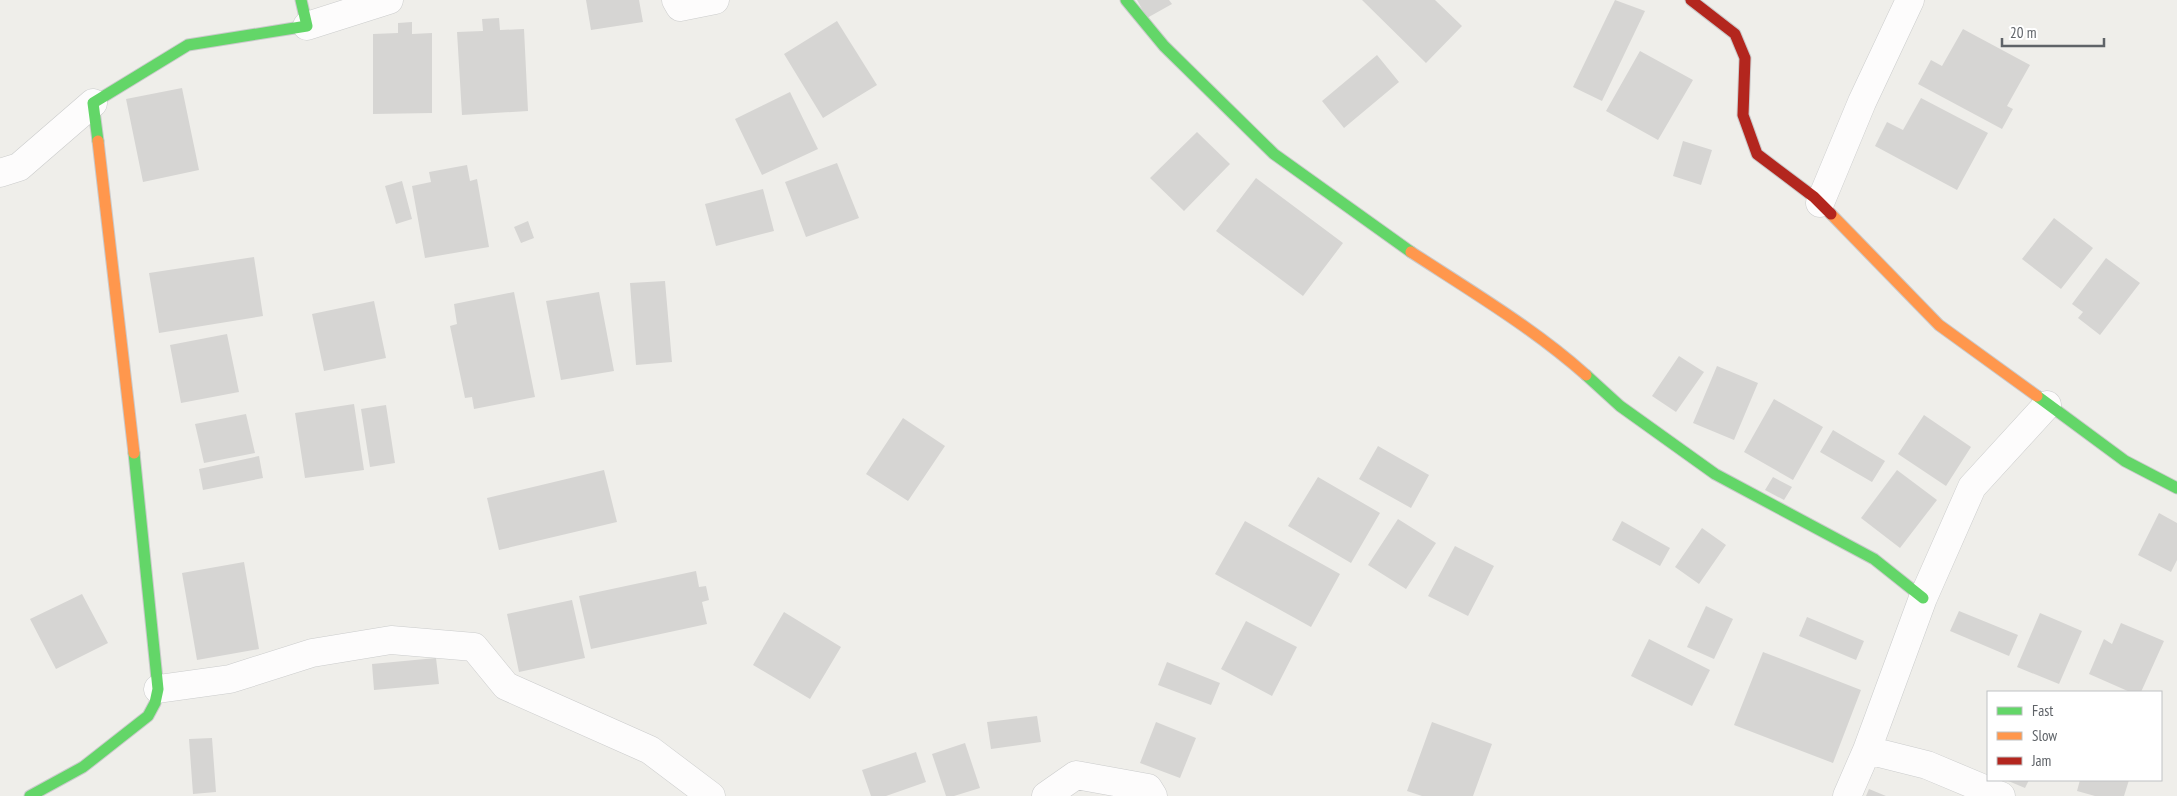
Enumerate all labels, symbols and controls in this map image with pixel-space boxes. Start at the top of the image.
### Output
scale bar [2002,15,2104,47]
text: 20 m [2010,23,2036,42]
legend [1987,691,2162,781]
text: Fast [2032,701,2053,720]
text: Slow [2032,726,2057,745]
text: Jam [2031,751,2051,770]

